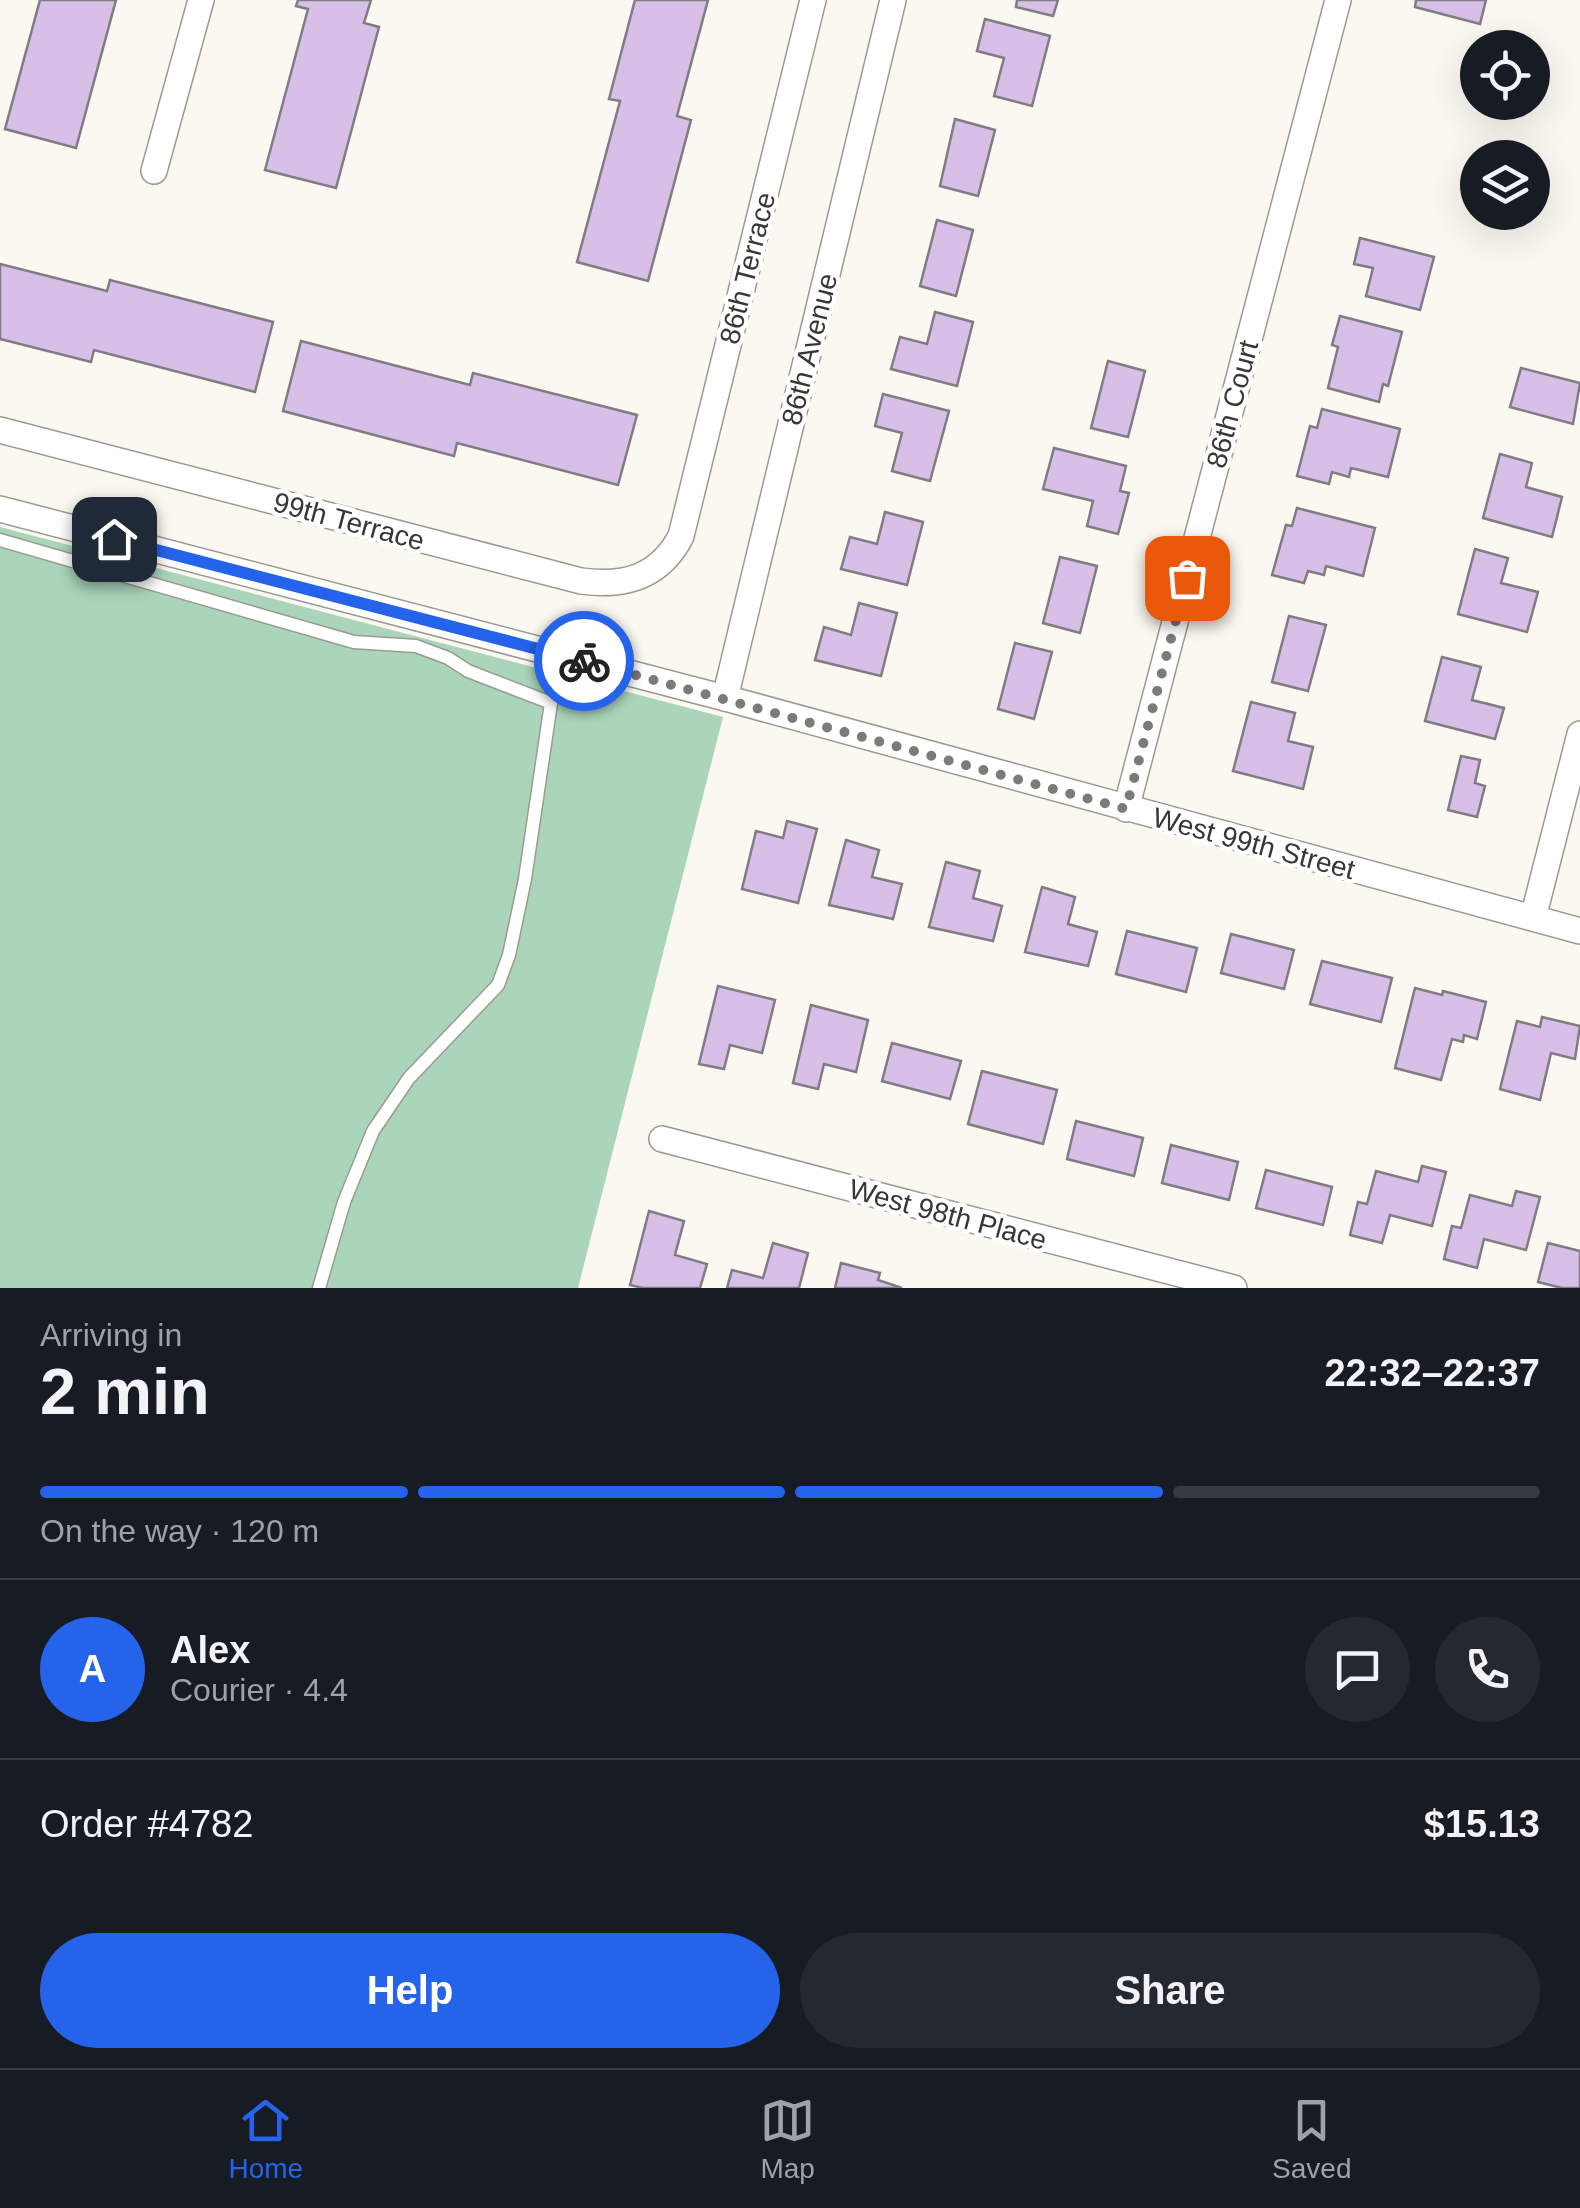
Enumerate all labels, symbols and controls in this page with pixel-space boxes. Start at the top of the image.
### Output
map controls [1460,30,1550,230]
button: locate [1460,30,1550,120]
button: layers [1460,140,1550,230]
street label: 86th Terrace [714,189,781,347]
street label: 86th Avenue [776,270,843,428]
street label: 86th Court [1201,337,1264,471]
street label: 99th Terrace [270,486,428,557]
pin [72,497,157,582]
icon: home [87,512,142,567]
pin [1145,536,1230,621]
icon: bag [1160,551,1215,606]
courier [534,611,634,711]
icon: bike [557,634,612,689]
street label: West 99th Street [1149,802,1359,885]
street label: West 98th Place [846,1173,1050,1256]
text: Arriving in [40,1317,182,1353]
text: 22:32–22:37 [1324,1352,1540,1394]
text: 2 min [40,1355,210,1428]
text: On the way · 120 m [40,1513,319,1549]
button: chat [1305,1617,1410,1722]
button: phone [1435,1617,1540,1722]
text: Alex [170,1629,250,1671]
text: A [79,1648,106,1690]
text: Courier · 4.4 [170,1672,348,1708]
text: Order #4782 [40,1803,253,1845]
text: $15.13 [1424,1803,1540,1845]
button: Help [40,1933,780,2048]
button: Share [800,1933,1540,2048]
tab: Home [228,2093,303,2185]
tab: Map [760,2093,815,2185]
tab: Saved [1272,2093,1351,2185]

